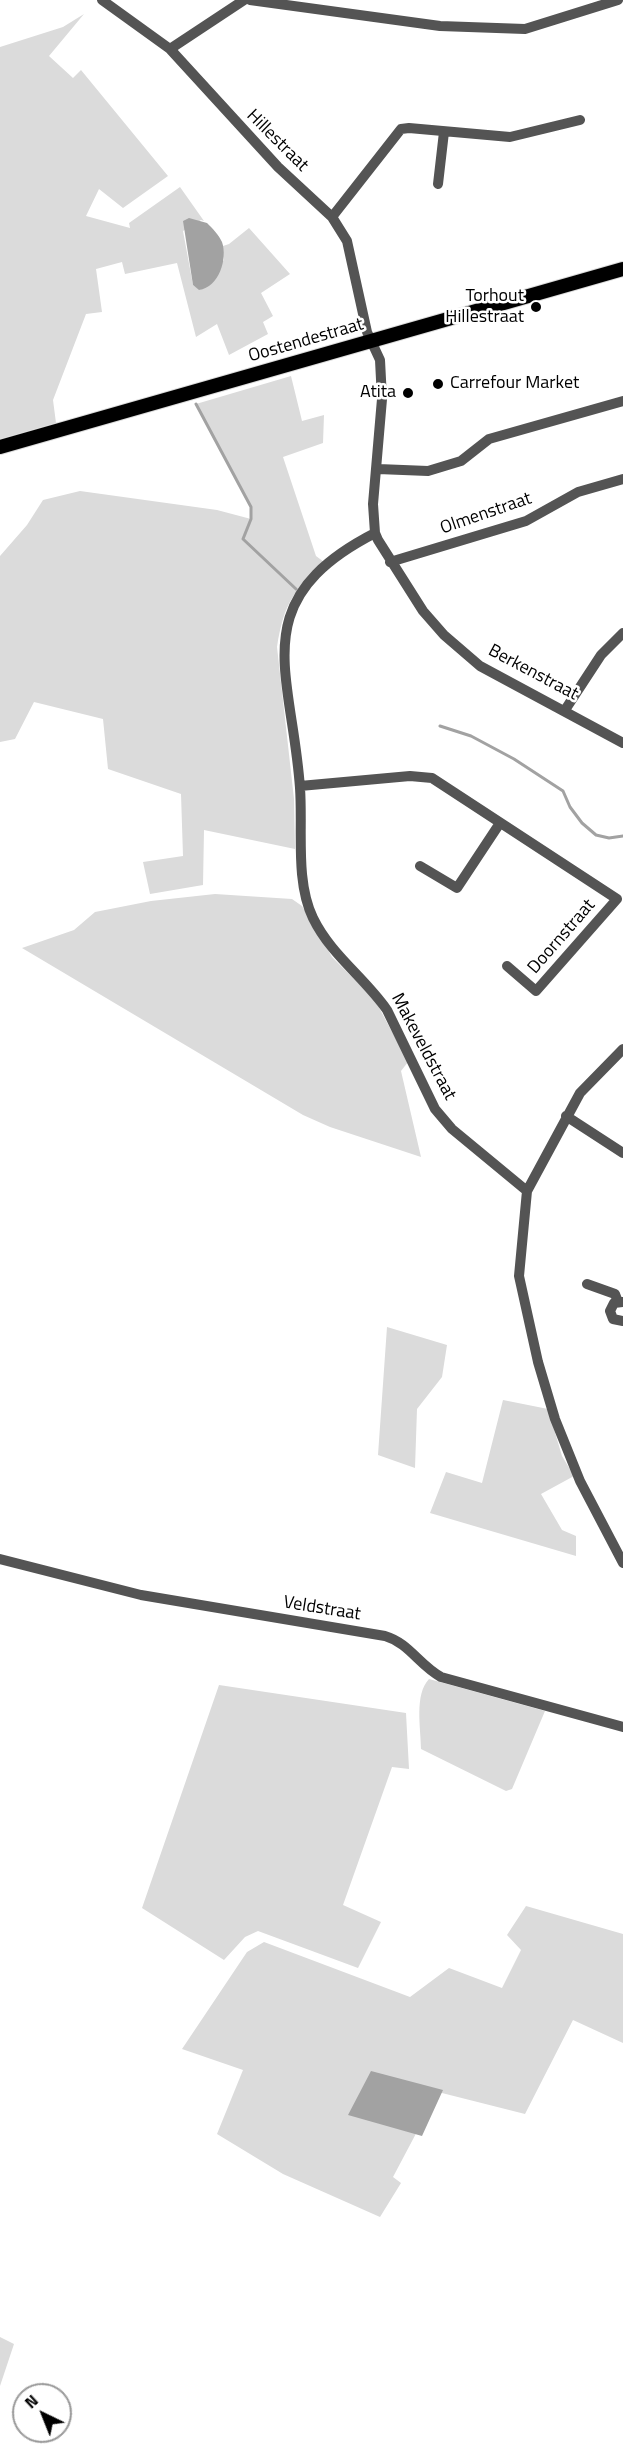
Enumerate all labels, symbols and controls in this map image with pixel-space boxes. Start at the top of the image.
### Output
street label: Hillestraat [242,106,312,176]
place label: Torhout Hillestraat [445,286,524,328]
marker: Torhout Hillestraat [529,300,543,314]
street label: Oostendestraat [246,314,366,368]
place label: Carrefour Market [450,373,579,395]
marker: Carrefour Market [431,377,445,391]
place label: Atita [360,382,396,404]
marker: Atita [401,386,415,400]
street label: Olmenstraat [438,488,534,540]
street label: Berkenstraat [484,640,582,706]
street label: Doornstraat [524,895,600,979]
street label: Makeveldstraat [386,990,460,1104]
street label: Veldstraat [282,1592,362,1626]
north arrow [12,2383,72,2443]
text: N [19,2389,43,2414]

